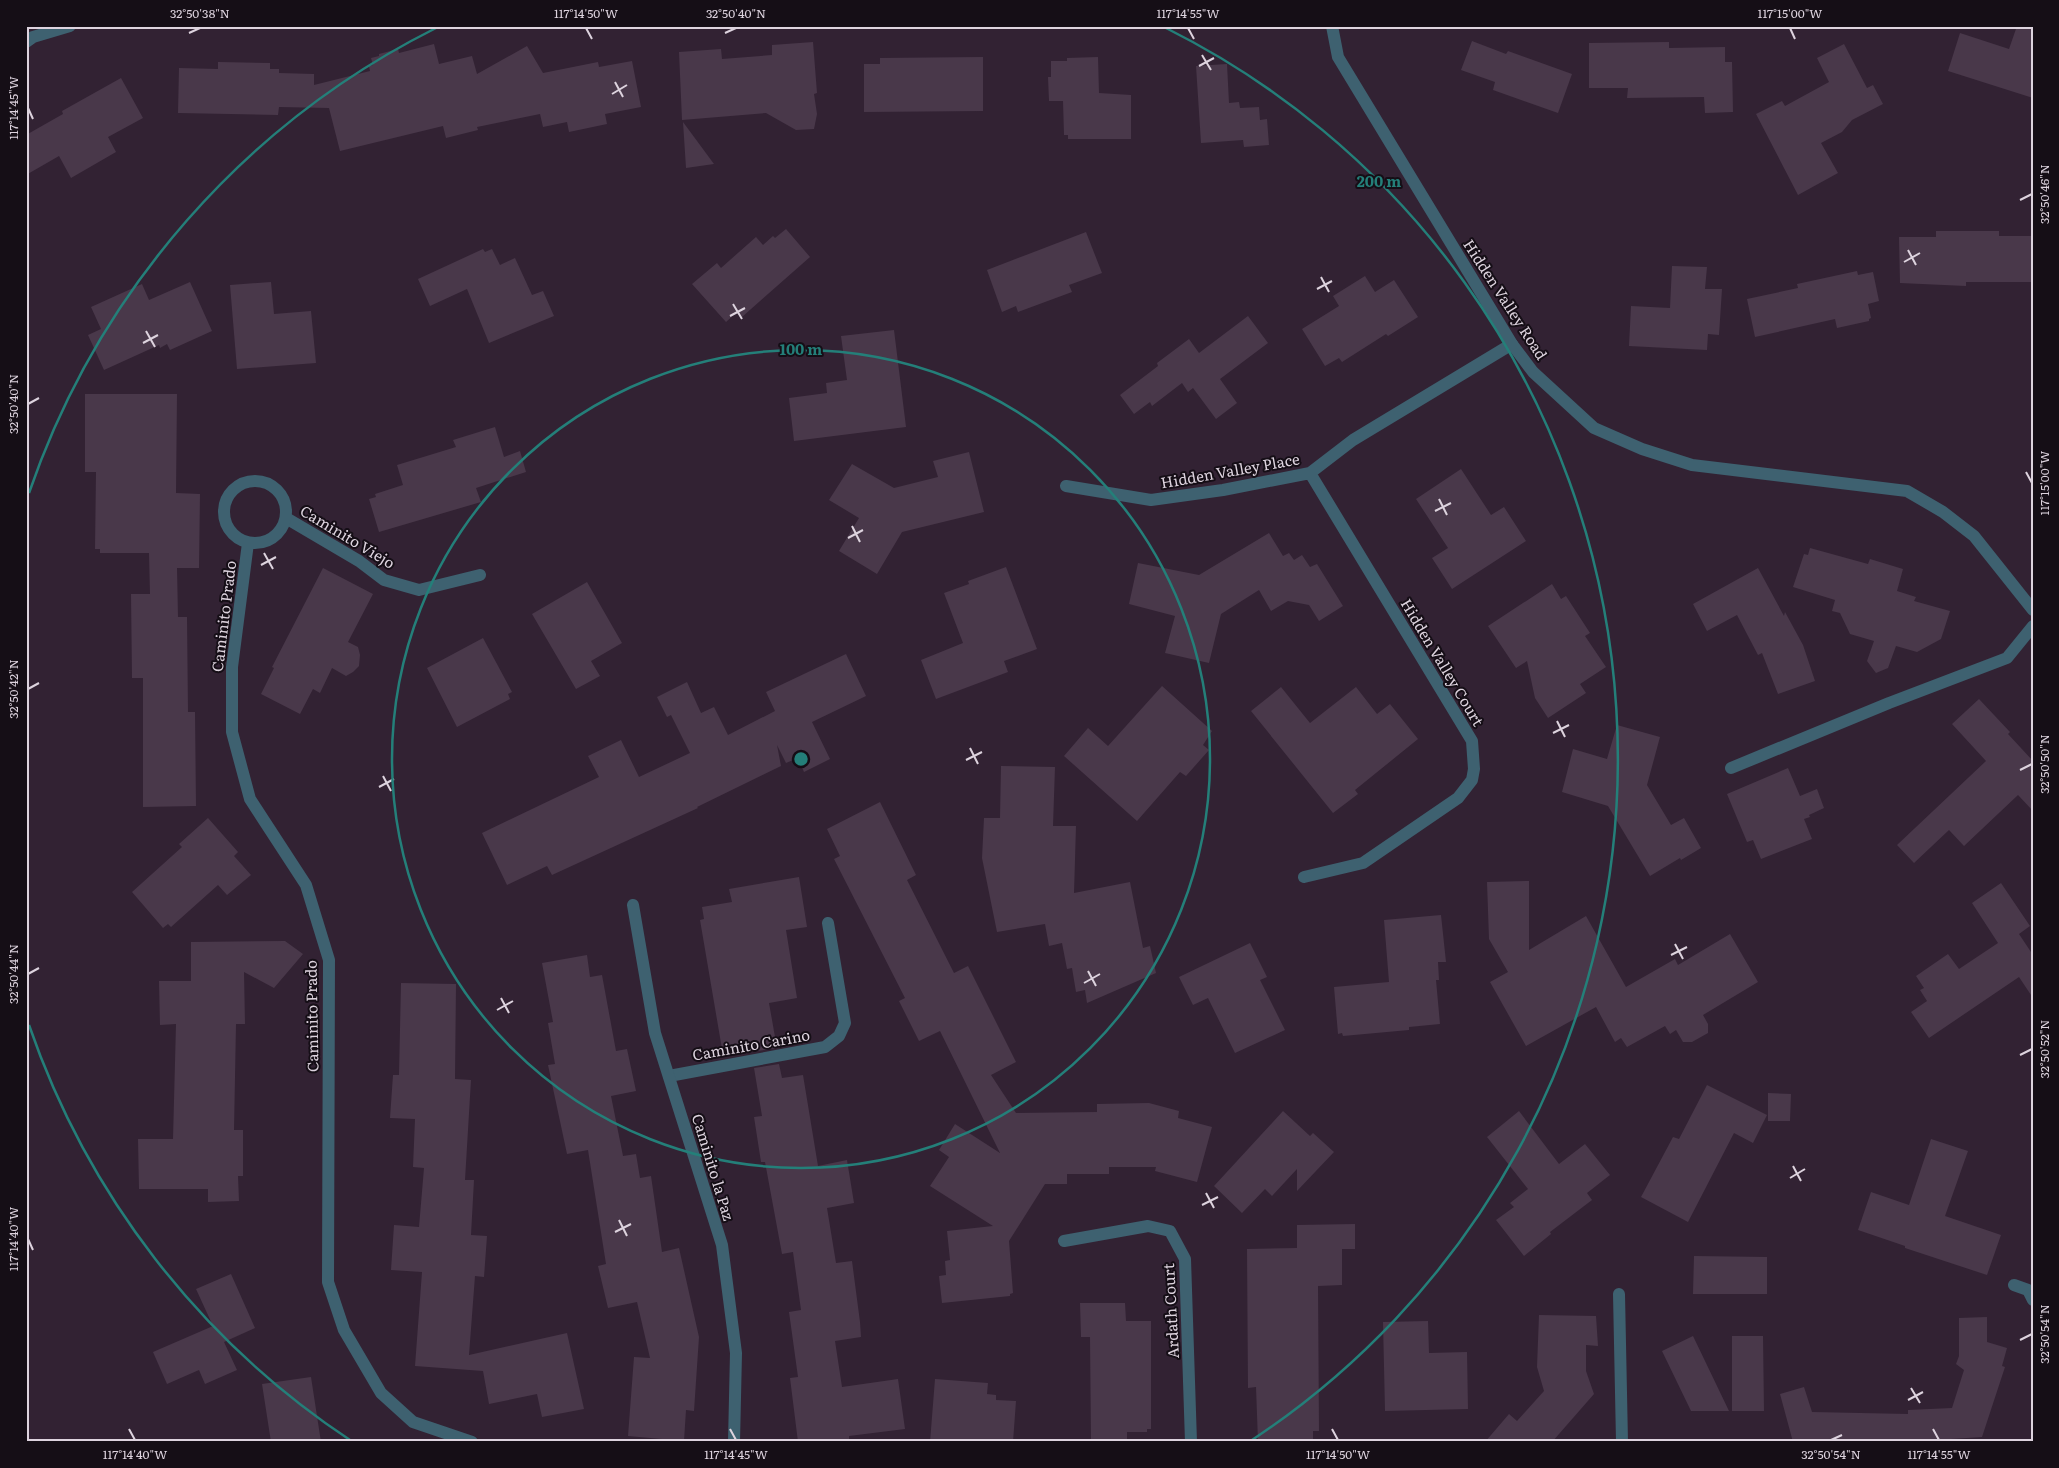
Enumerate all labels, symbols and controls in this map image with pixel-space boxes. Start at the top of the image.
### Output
text: 32°50'38"N [170,4,230,22]
text: 117°14'50"W [554,4,618,22]
text: 32°50'40"N [706,4,766,22]
text: 117°14'55"W [1156,4,1220,22]
text: 117°15'00"W [1758,4,1822,22]
text: 117°14'45"W [4,76,22,140]
text: 32°50'46"N [2035,164,2053,224]
text: 200 m [1357,169,1401,192]
street label: Hidden Valley Road [1458,234,1554,364]
text: 100 m [780,337,822,360]
text: 32°50'40"N [4,374,22,434]
street label: Hidden Valley Place [1159,446,1301,494]
text: 117°15'00"W [2035,451,2053,515]
street label: Caminito Viejo [296,499,400,574]
street label: Caminito Prado [205,559,241,673]
street label: Hidden Valley Court [1396,594,1490,730]
text: 32°50'42"N [4,659,22,719]
text: 32°50'50"N [2035,734,2053,794]
centre of rings [792,750,810,768]
text: 32°50'44"N [4,944,22,1004]
street label: Caminito Prado [299,960,323,1072]
text: 32°50'52"N [2035,1020,2053,1078]
street label: Caminito Carino [690,1022,812,1066]
street label: Caminito la Paz [687,1111,741,1223]
text: 117°14'40"W [4,1207,22,1271]
street label: Ardath Court [1156,1263,1184,1359]
text: 32°50'54"N [2035,1304,2053,1364]
text: 117°14'40"W [103,1445,167,1463]
text: 117°14'45"W [704,1445,768,1463]
text: 117°14'50"W [1306,1445,1370,1463]
text: 32°50'54"N [1801,1445,1861,1463]
text: 117°14'55"W [1907,1445,1971,1463]

